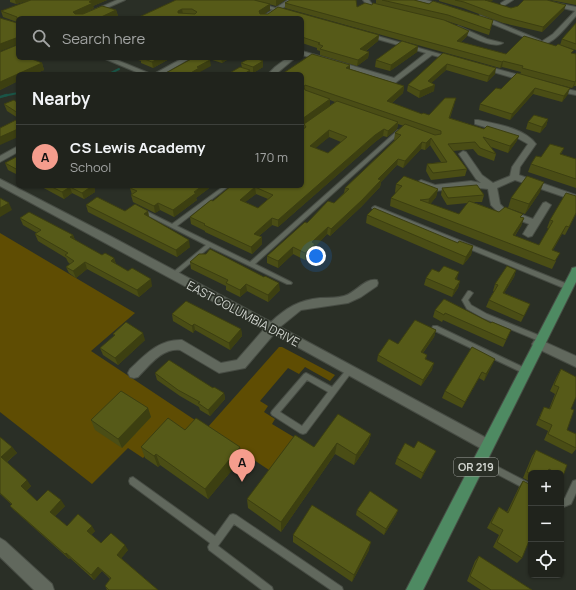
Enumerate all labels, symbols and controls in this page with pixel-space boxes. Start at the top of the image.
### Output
search box [16,16,304,60]
icon: search [30,27,52,49]
text: Search here [62,28,145,49]
text: Nearby [32,87,90,110]
text: CS Lewis Academy [70,137,205,158]
text: A [41,148,49,166]
text: 170 m [255,148,288,166]
text: School [70,158,111,176]
your location [306,246,326,266]
street label: EAST COLUMBIA DRIVE [184,277,303,351]
pin: A [229,449,255,482]
road number: OR 219 [454,458,498,476]
map controls [528,470,564,578]
button: + [528,470,564,506]
button: − [528,506,564,542]
button: locate [528,542,564,578]

